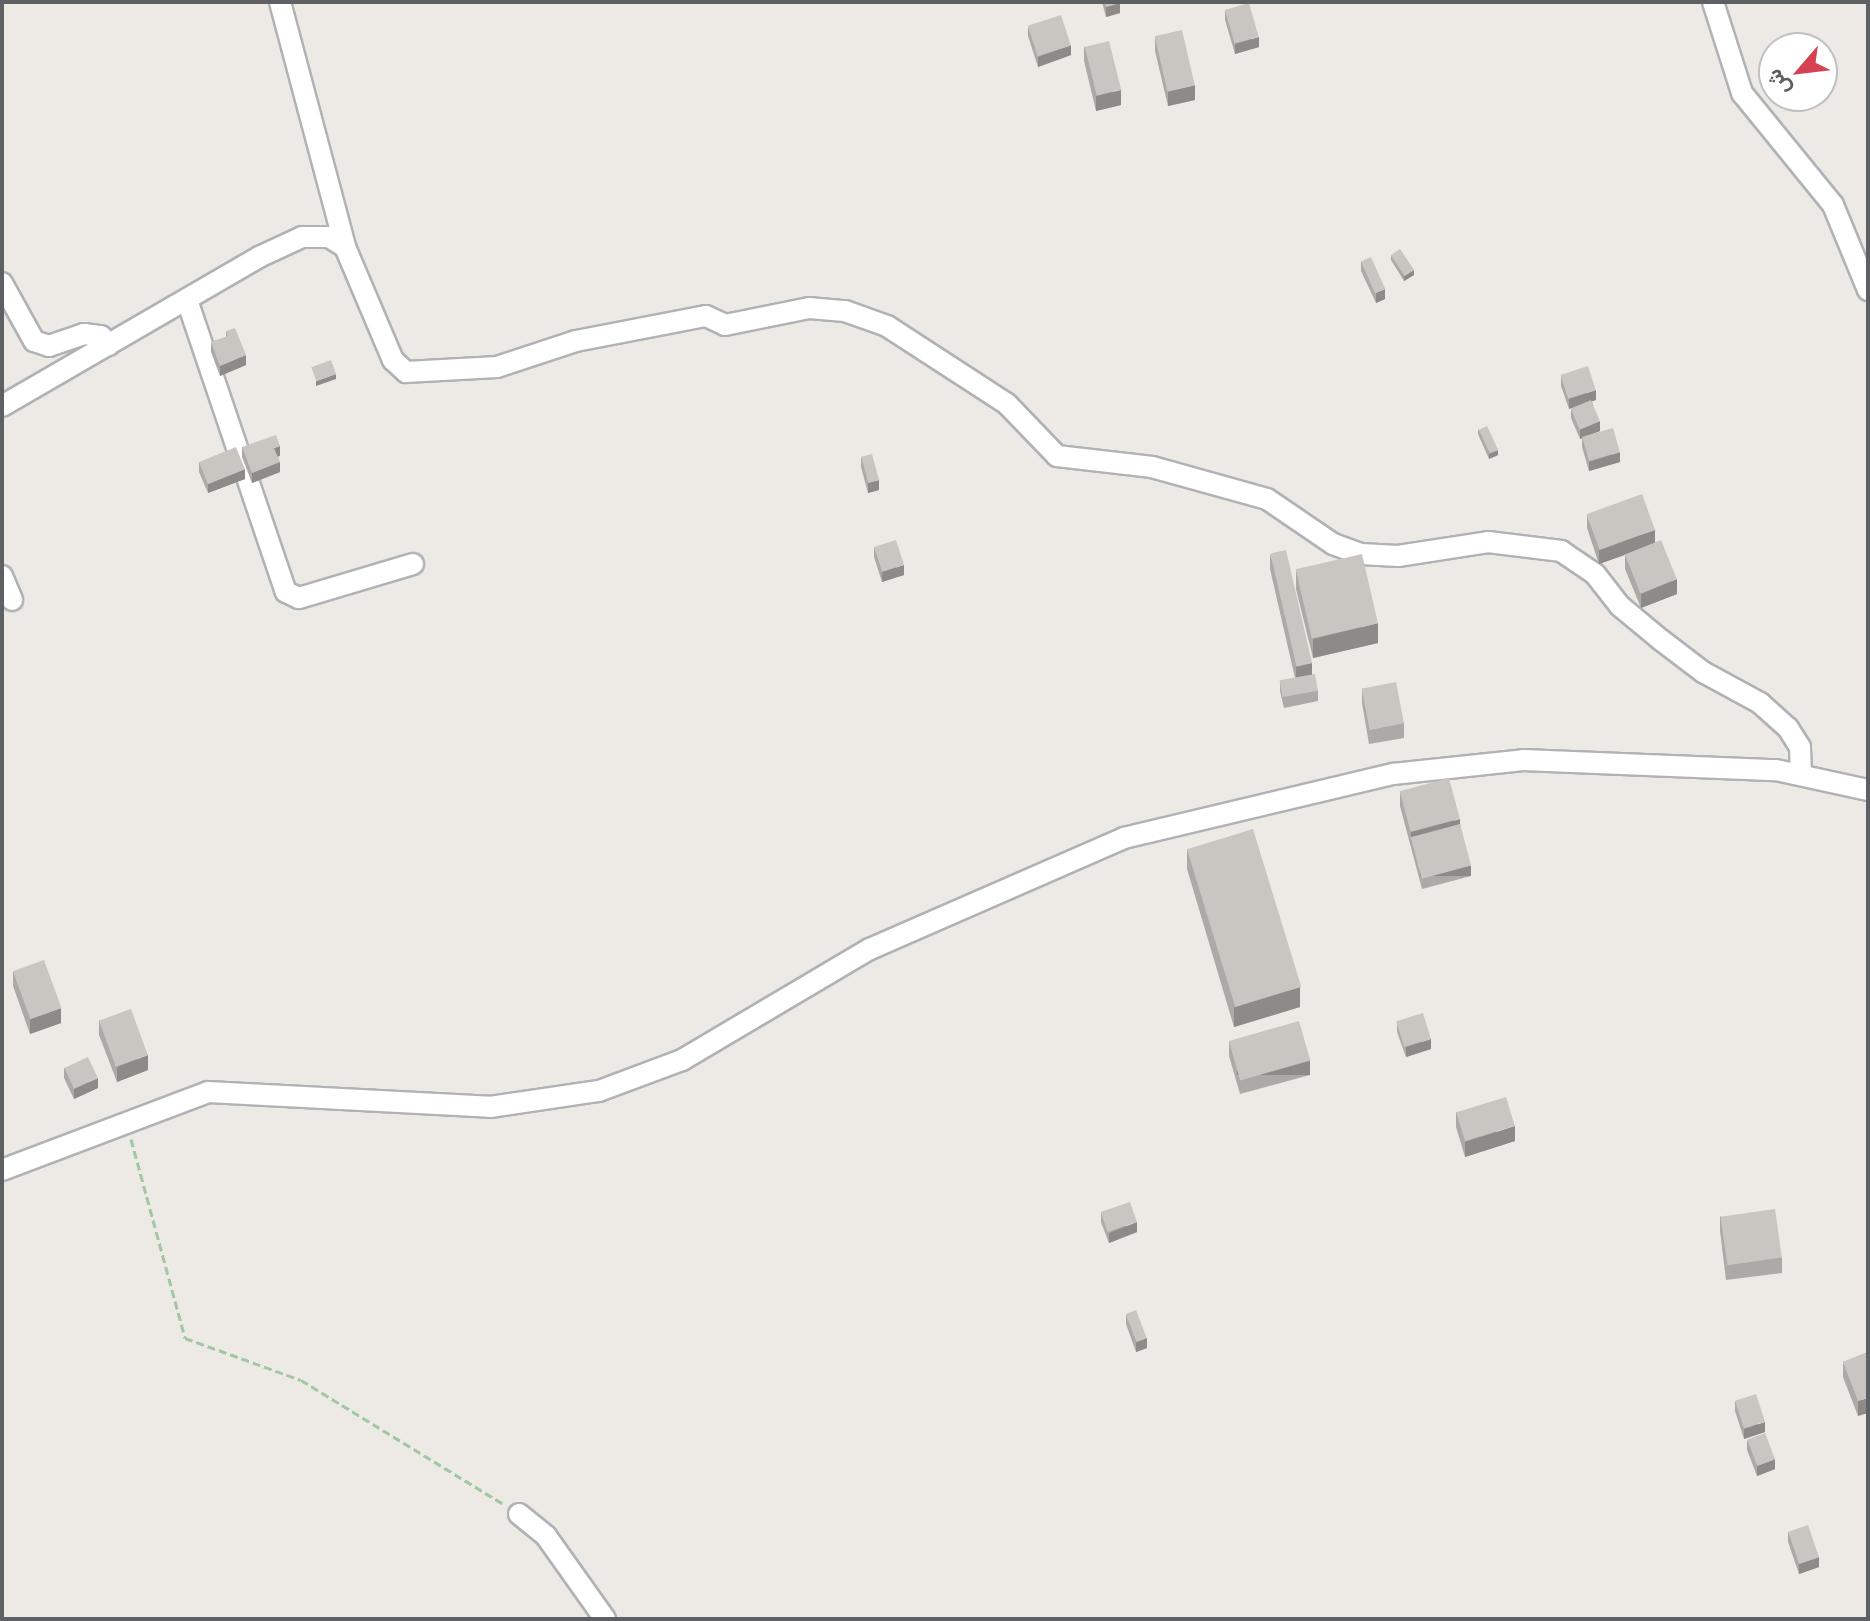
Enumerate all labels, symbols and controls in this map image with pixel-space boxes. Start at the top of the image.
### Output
north arrow [1758,32,1838,112]
text: ش [1763,65,1794,99]

